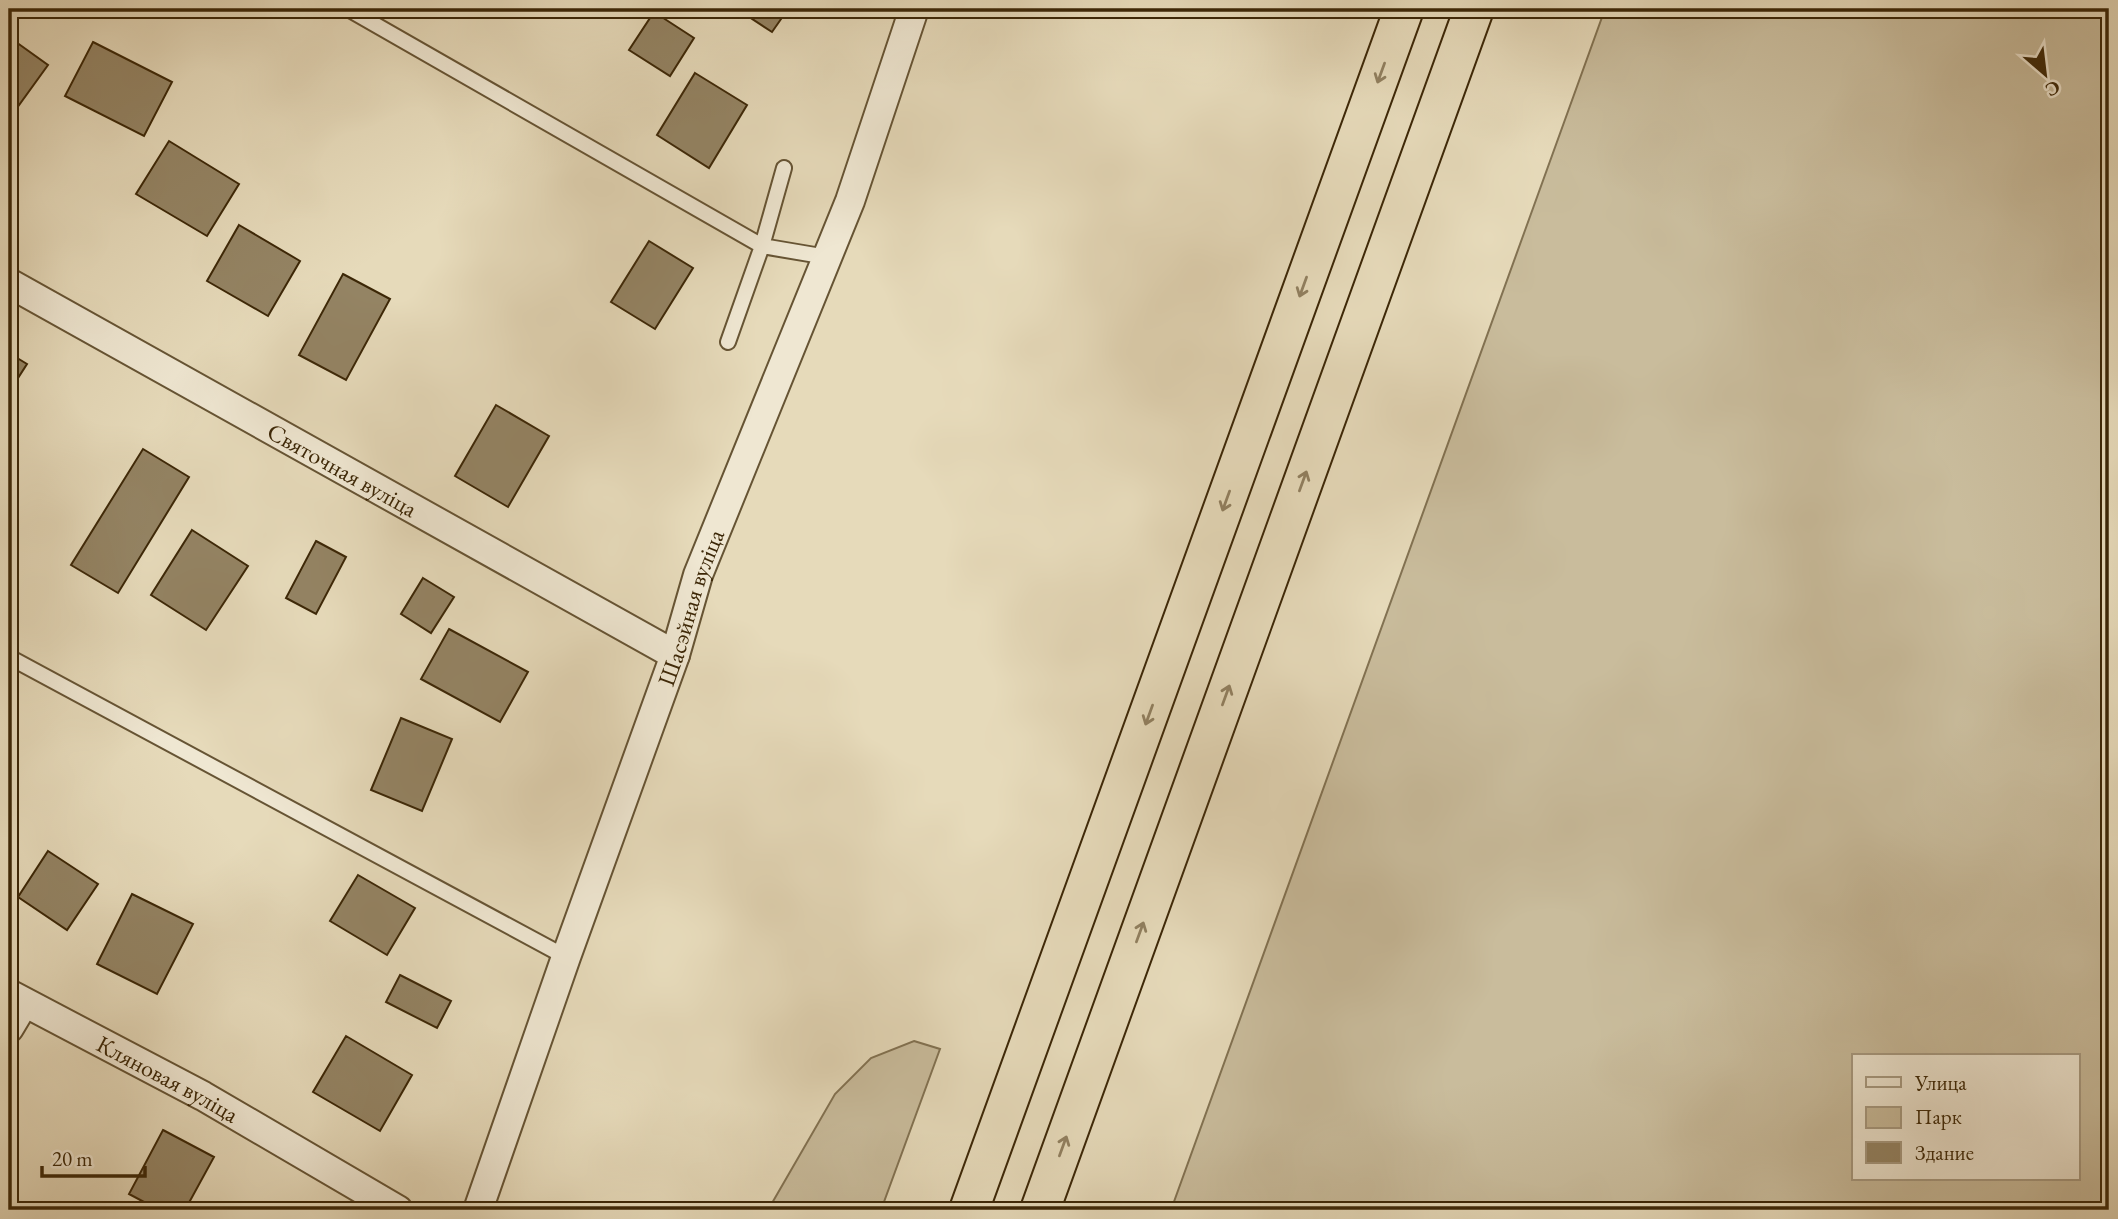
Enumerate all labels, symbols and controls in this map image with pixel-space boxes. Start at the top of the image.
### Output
north arrow [2010,38,2080,108]
one-way arrow [1373,61,1386,83]
text: С [2041,74,2065,103]
one-way arrow [1296,275,1308,297]
street label: Святочная вуліца [262,415,423,524]
one-way arrow [1298,471,1310,493]
one-way arrow [1219,489,1231,511]
street label: Шасэйная вуліца [650,524,731,690]
one-way arrow [1221,685,1233,707]
one-way arrow [1141,703,1154,725]
one-way arrow [1135,922,1147,944]
street label: Кляновая вуліца [92,1028,245,1129]
legend [1852,1054,2080,1180]
text: Улица [1914,1069,1967,1096]
text: Парк [1915,1103,1962,1130]
scale bar [42,1135,145,1179]
one-way arrow [1058,1136,1070,1158]
text: Здание [1915,1139,1974,1166]
text: 20 m [52,1145,93,1172]

